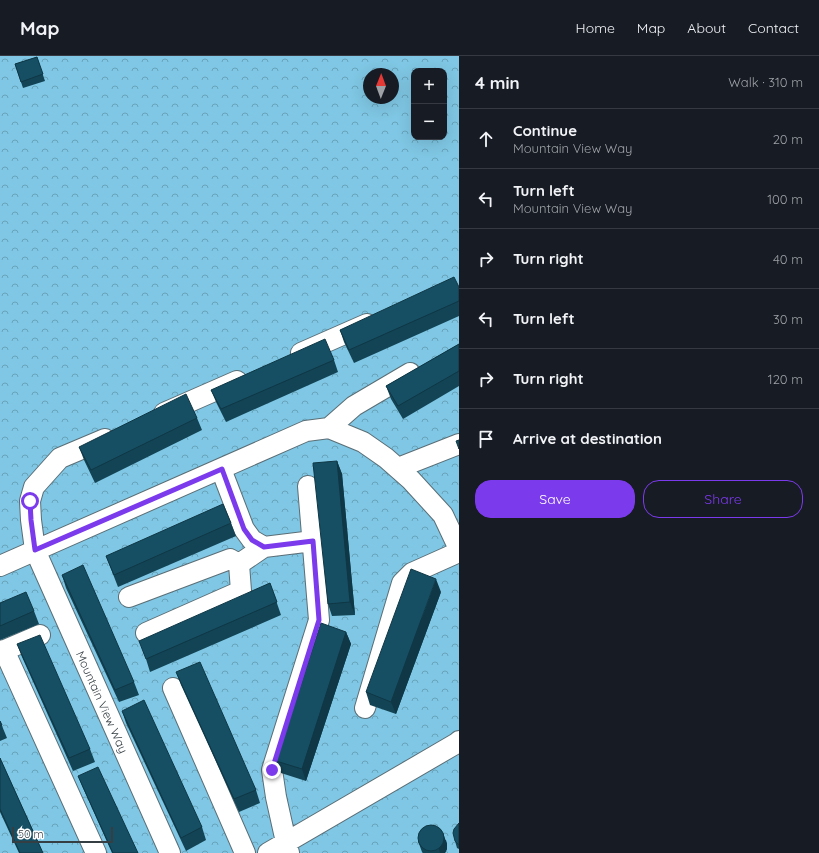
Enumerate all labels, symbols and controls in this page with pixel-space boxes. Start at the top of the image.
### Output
text: Map [20,16,59,40]
text: Home [576,19,615,37]
text: Map [637,19,665,37]
text: About [687,19,726,37]
text: Contact [748,19,799,37]
north arrow [363,68,399,104]
map controls [411,68,447,140]
button: + [411,68,447,104]
text: 4 min [475,72,520,93]
text: Walk · 310 m [728,74,803,90]
button: − [411,104,447,140]
text: Continue [513,121,577,140]
icon: ahead [475,128,497,150]
text: 20 m [773,131,803,147]
text: Mountain View Way [513,140,632,156]
text: Turn left [513,181,575,200]
icon: left [475,188,497,210]
text: 100 m [767,191,803,207]
text: Mountain View Way [513,200,632,216]
icon: right [475,248,497,270]
text: Turn right [513,249,584,268]
text: 40 m [773,251,803,267]
icon: left [475,308,497,330]
text: Turn left [513,309,575,328]
text: 30 m [773,311,803,327]
icon: right [475,368,497,390]
text: Turn right [513,369,584,388]
text: 120 m [768,371,803,387]
icon: arrive [475,428,497,450]
text: Arrive at destination [513,429,662,448]
button: Save [475,480,635,518]
button: Share [643,480,803,518]
route start [21,492,39,510]
street label: Mountain View Way [73,649,131,755]
route end [263,761,281,779]
scale bar [12,825,113,844]
text: 50 m [18,827,44,841]

